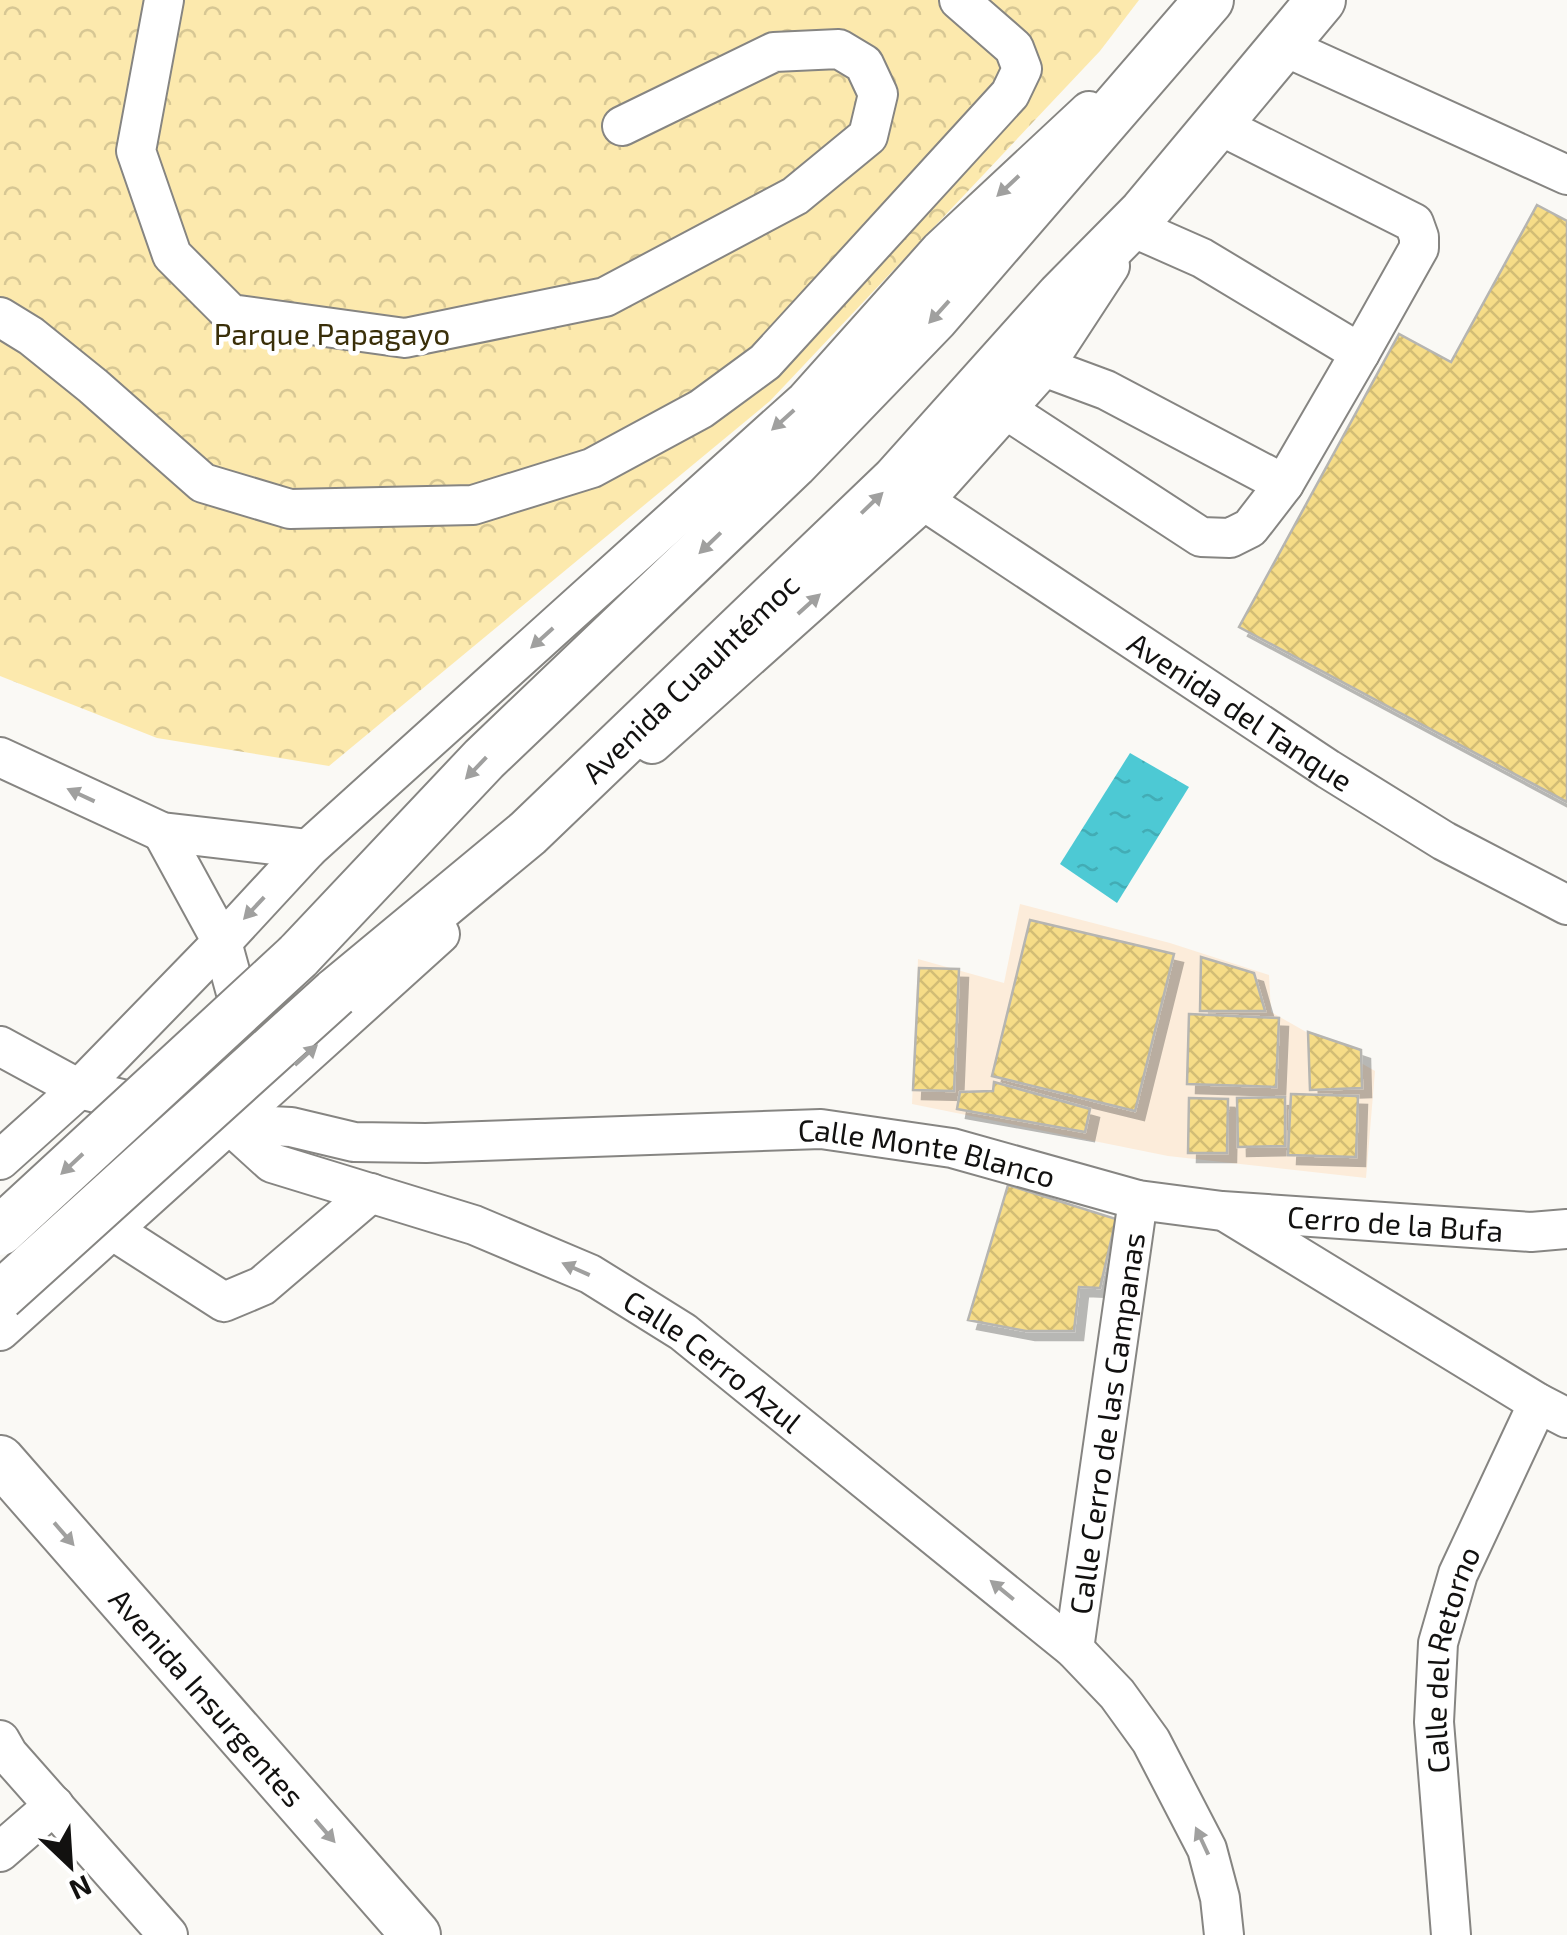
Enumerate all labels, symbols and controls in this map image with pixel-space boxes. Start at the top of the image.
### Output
one-way arrow [997,174,1021,197]
one-way arrow [929,299,951,324]
park label: Parque Papagayo [214,315,450,351]
one-way arrow [771,408,795,431]
one-way arrow [860,492,884,515]
one-way arrow [699,531,723,554]
street label: Avenida Cuauhtémoc [574,566,806,790]
one-way arrow [796,594,821,616]
street label: Avenida del Tanque [1122,624,1360,798]
one-way arrow [530,626,554,649]
one-way arrow [465,756,488,780]
one-way arrow [66,786,95,803]
one-way arrow [243,895,266,919]
one-way arrow [293,1044,318,1066]
street label: Calle Monte Blanco [797,1110,1060,1194]
one-way arrow [60,1152,84,1175]
street label: Cerro de la Bufa [1286,1197,1504,1248]
street label: Calle Cerro de las Campanas [1061,1230,1151,1617]
one-way arrow [561,1261,591,1277]
street label: Calle Cerro Azul [618,1282,810,1439]
one-way arrow [53,1521,75,1546]
street label: Calle del Retorno [1416,1540,1487,1775]
one-way arrow [989,1580,1015,1602]
street label: Avenida Insurgentes [102,1581,313,1813]
north arrow [20,1815,120,1915]
one-way arrow [313,1818,335,1843]
one-way arrow [1193,1826,1210,1855]
text: N [65,1869,97,1908]

